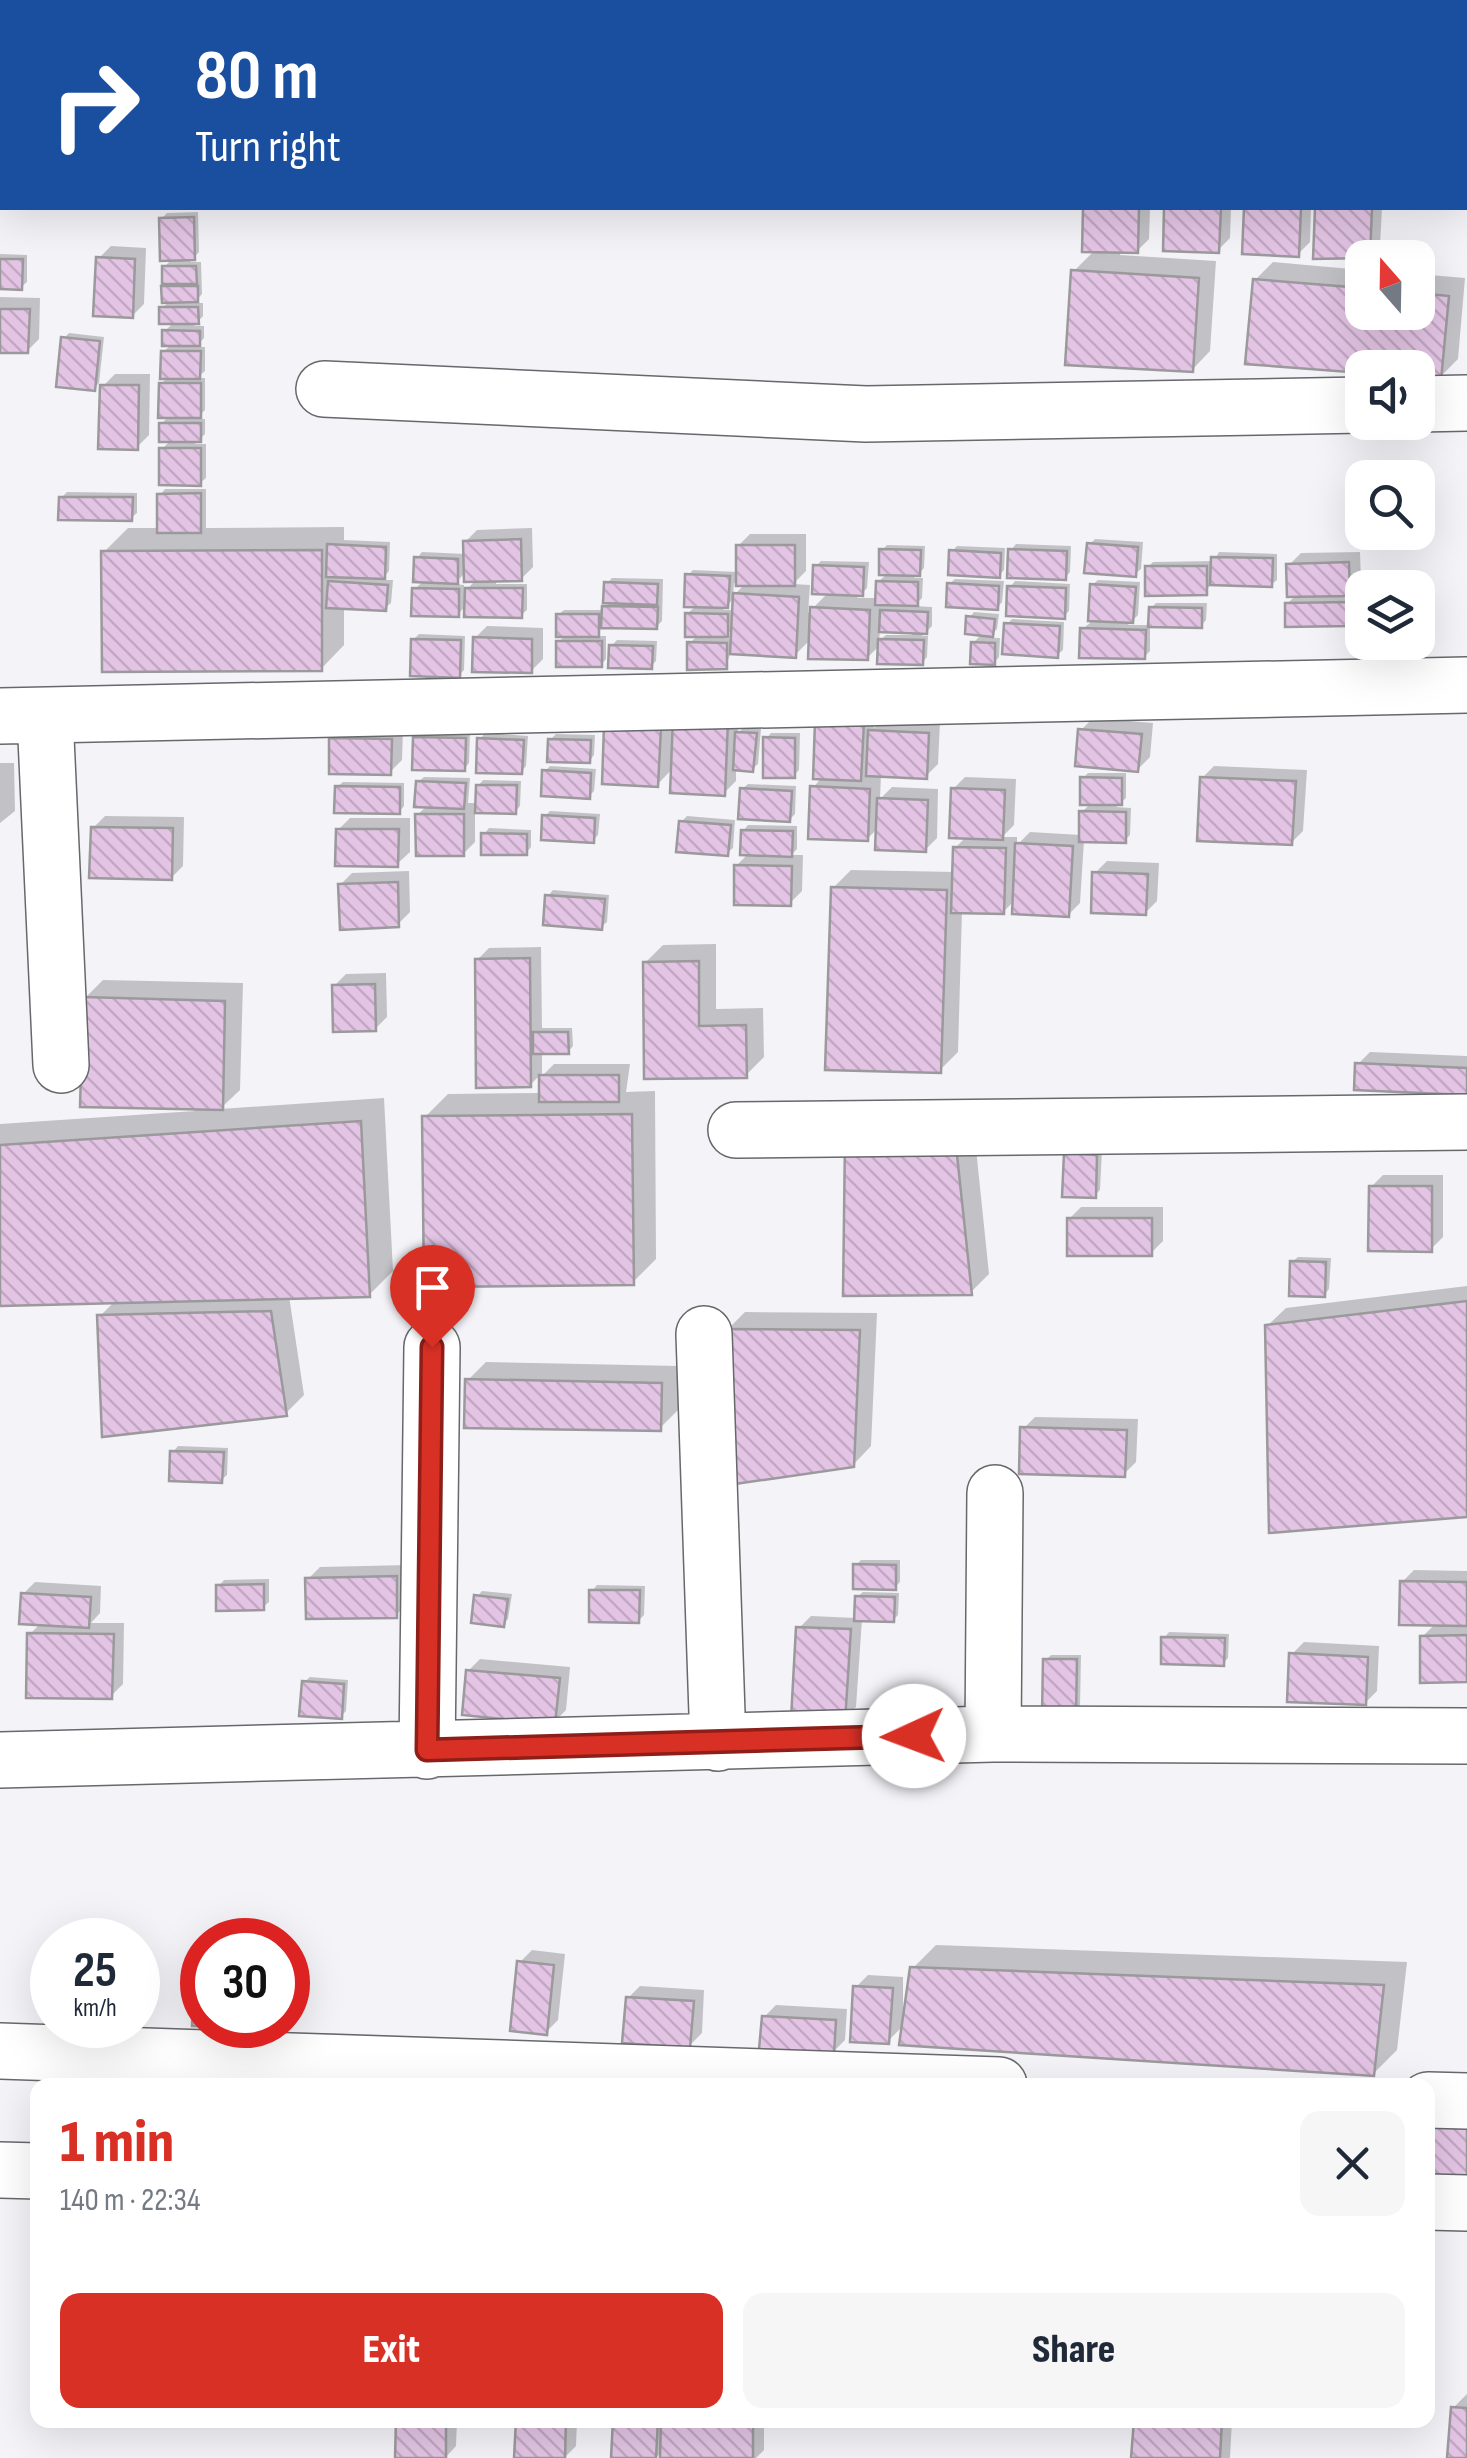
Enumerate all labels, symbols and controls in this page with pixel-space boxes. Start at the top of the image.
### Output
text: 80 m [195,35,319,119]
icon: right [30,40,160,170]
text: Turn right [195,120,341,175]
north arrow [1345,240,1435,330]
map controls [1345,240,1435,660]
button: sound [1345,350,1435,440]
button: search [1345,460,1435,550]
button: layers [1345,570,1435,660]
pin [390,1245,475,1348]
icon: arrive [405,1260,460,1315]
position arrow [862,1684,966,1788]
speed limit sign: 30 [180,1918,310,2048]
text: 25 [73,1941,117,2001]
text: km/h [73,1993,117,2024]
text: 1 min [60,2107,174,2179]
button: close [1300,2111,1405,2216]
text: 140 m · 22:34 [60,2181,200,2220]
button: Exit [60,2293,723,2408]
button: Share [743,2293,1405,2408]

